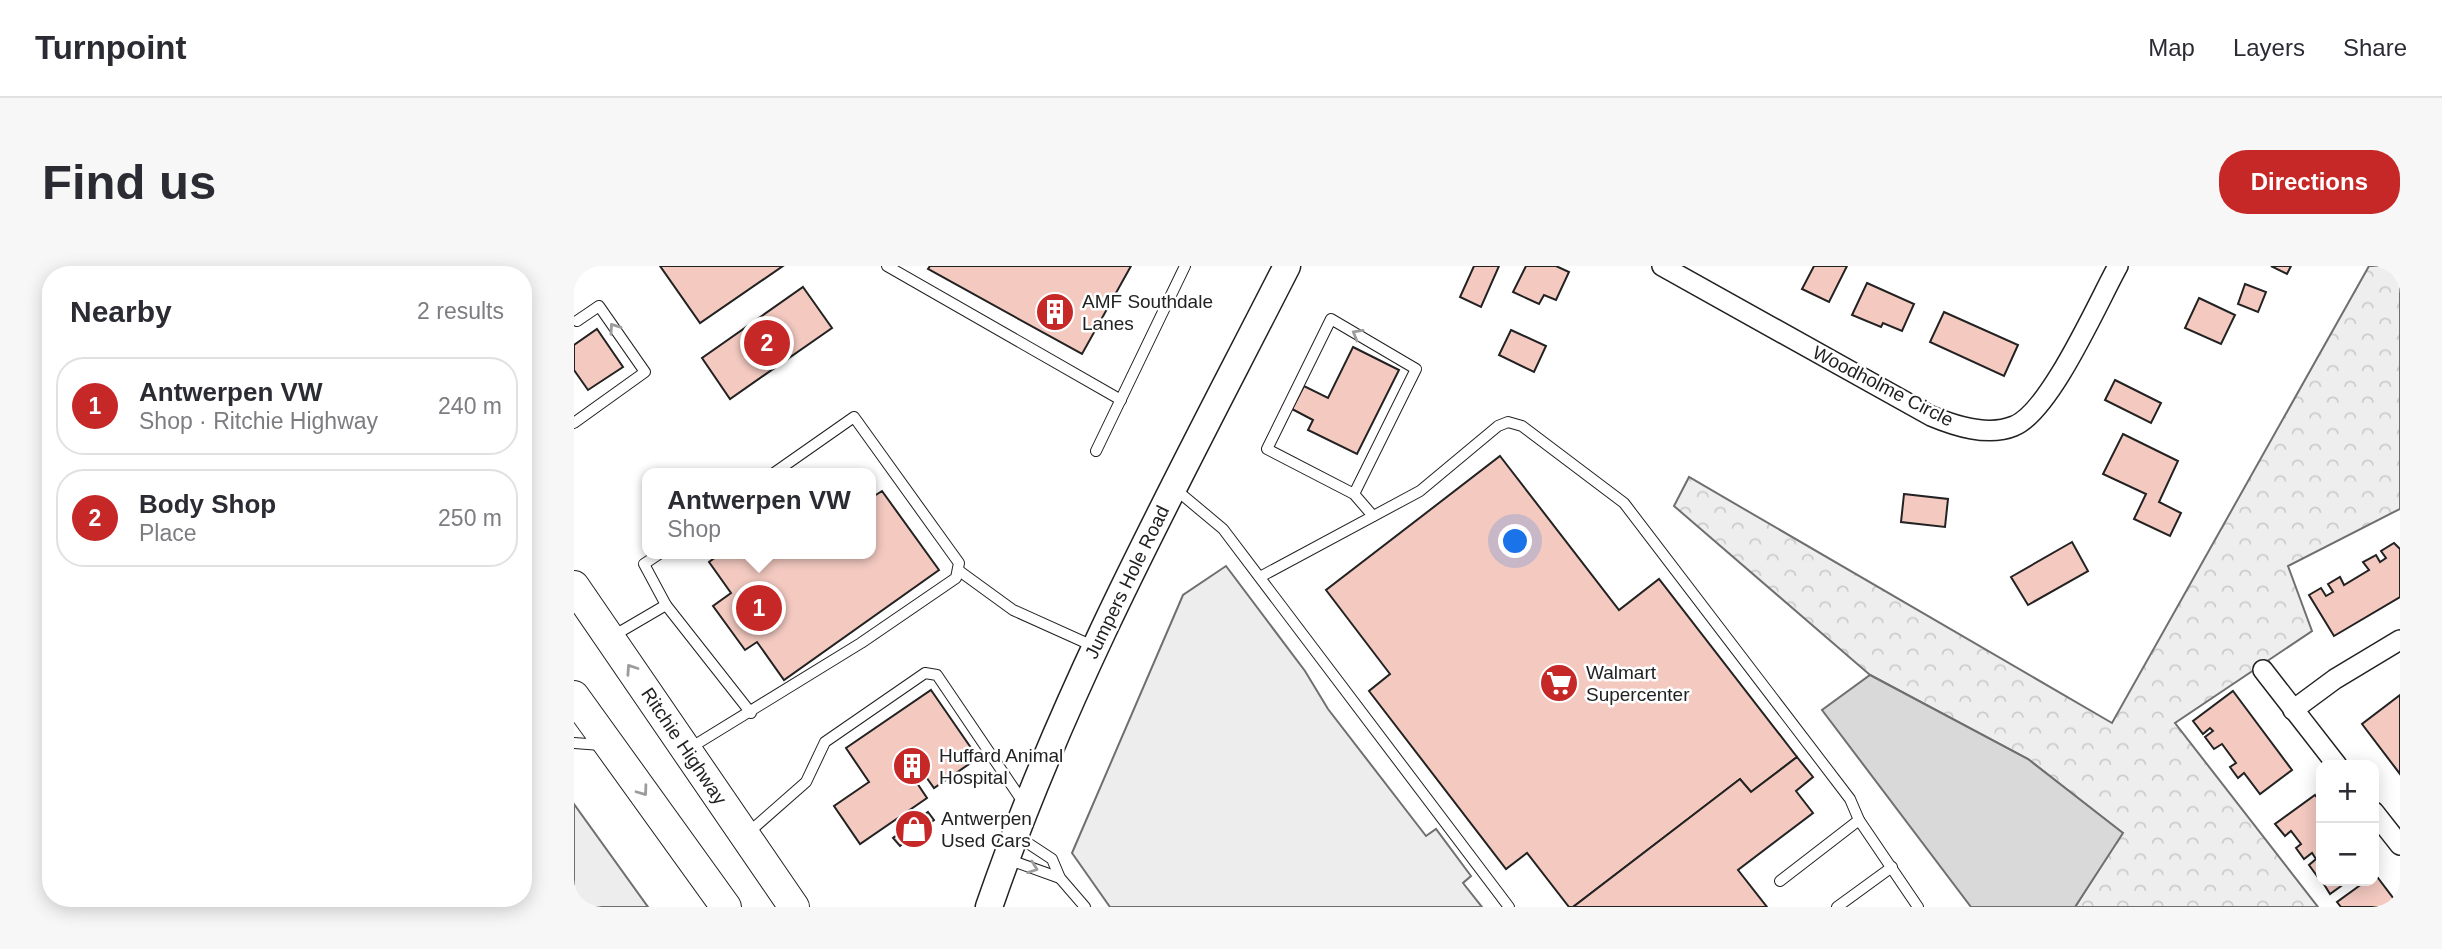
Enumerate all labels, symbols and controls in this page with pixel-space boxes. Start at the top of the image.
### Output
text: Turnpoint [35,29,187,66]
text: Map [2148,34,2195,61]
text: Layers [2233,34,2305,61]
text: Share [2343,34,2407,61]
button: Directions [2219,150,2400,214]
text: Find us [42,155,216,209]
building icon: AMF Southdale Lanes [1034,291,1076,333]
place label: AMF Southdale Lanes [1082,291,1213,334]
text: Nearby [70,295,172,328]
text: 2 results [417,298,504,324]
pin: 2 [744,317,790,369]
one-way arrow [610,323,622,336]
one-way arrow [1352,330,1365,343]
street label: Woodholme Circle [1809,341,1957,431]
text: Antwerpen VW [139,377,322,407]
text: 1 [89,393,101,419]
text: 240 m [438,393,502,419]
text: Shop · Ritchie Highway [139,408,378,434]
popup [642,468,876,559]
text: Antwerpen VW [667,485,851,515]
text: Body Shop [139,489,276,519]
street label: Jumpers Hole Road [1081,502,1173,662]
text: 2 [89,505,101,531]
text: 250 m [438,505,502,531]
text: Shop [667,516,721,542]
text: Place [139,520,197,546]
your location [1498,524,1532,558]
pin: 1 [736,582,782,634]
supermarket icon: Walmart Supercenter [1538,662,1580,704]
place label: Walmart Supercenter [1586,662,1690,705]
one-way arrow [627,664,639,677]
street label: Ritchie Highway [637,684,731,809]
building icon: Huffard Animal Hospital [891,745,933,787]
place label: Huffard Animal Hospital [939,745,1063,788]
map controls [2316,760,2379,886]
button: + [2316,760,2379,823]
one-way arrow [634,783,647,796]
shop icon: Antwerpen Used Cars [893,808,935,850]
place label: Antwerpen Used Cars [941,808,1032,851]
button: − [2316,823,2379,886]
one-way arrow [1026,860,1038,874]

